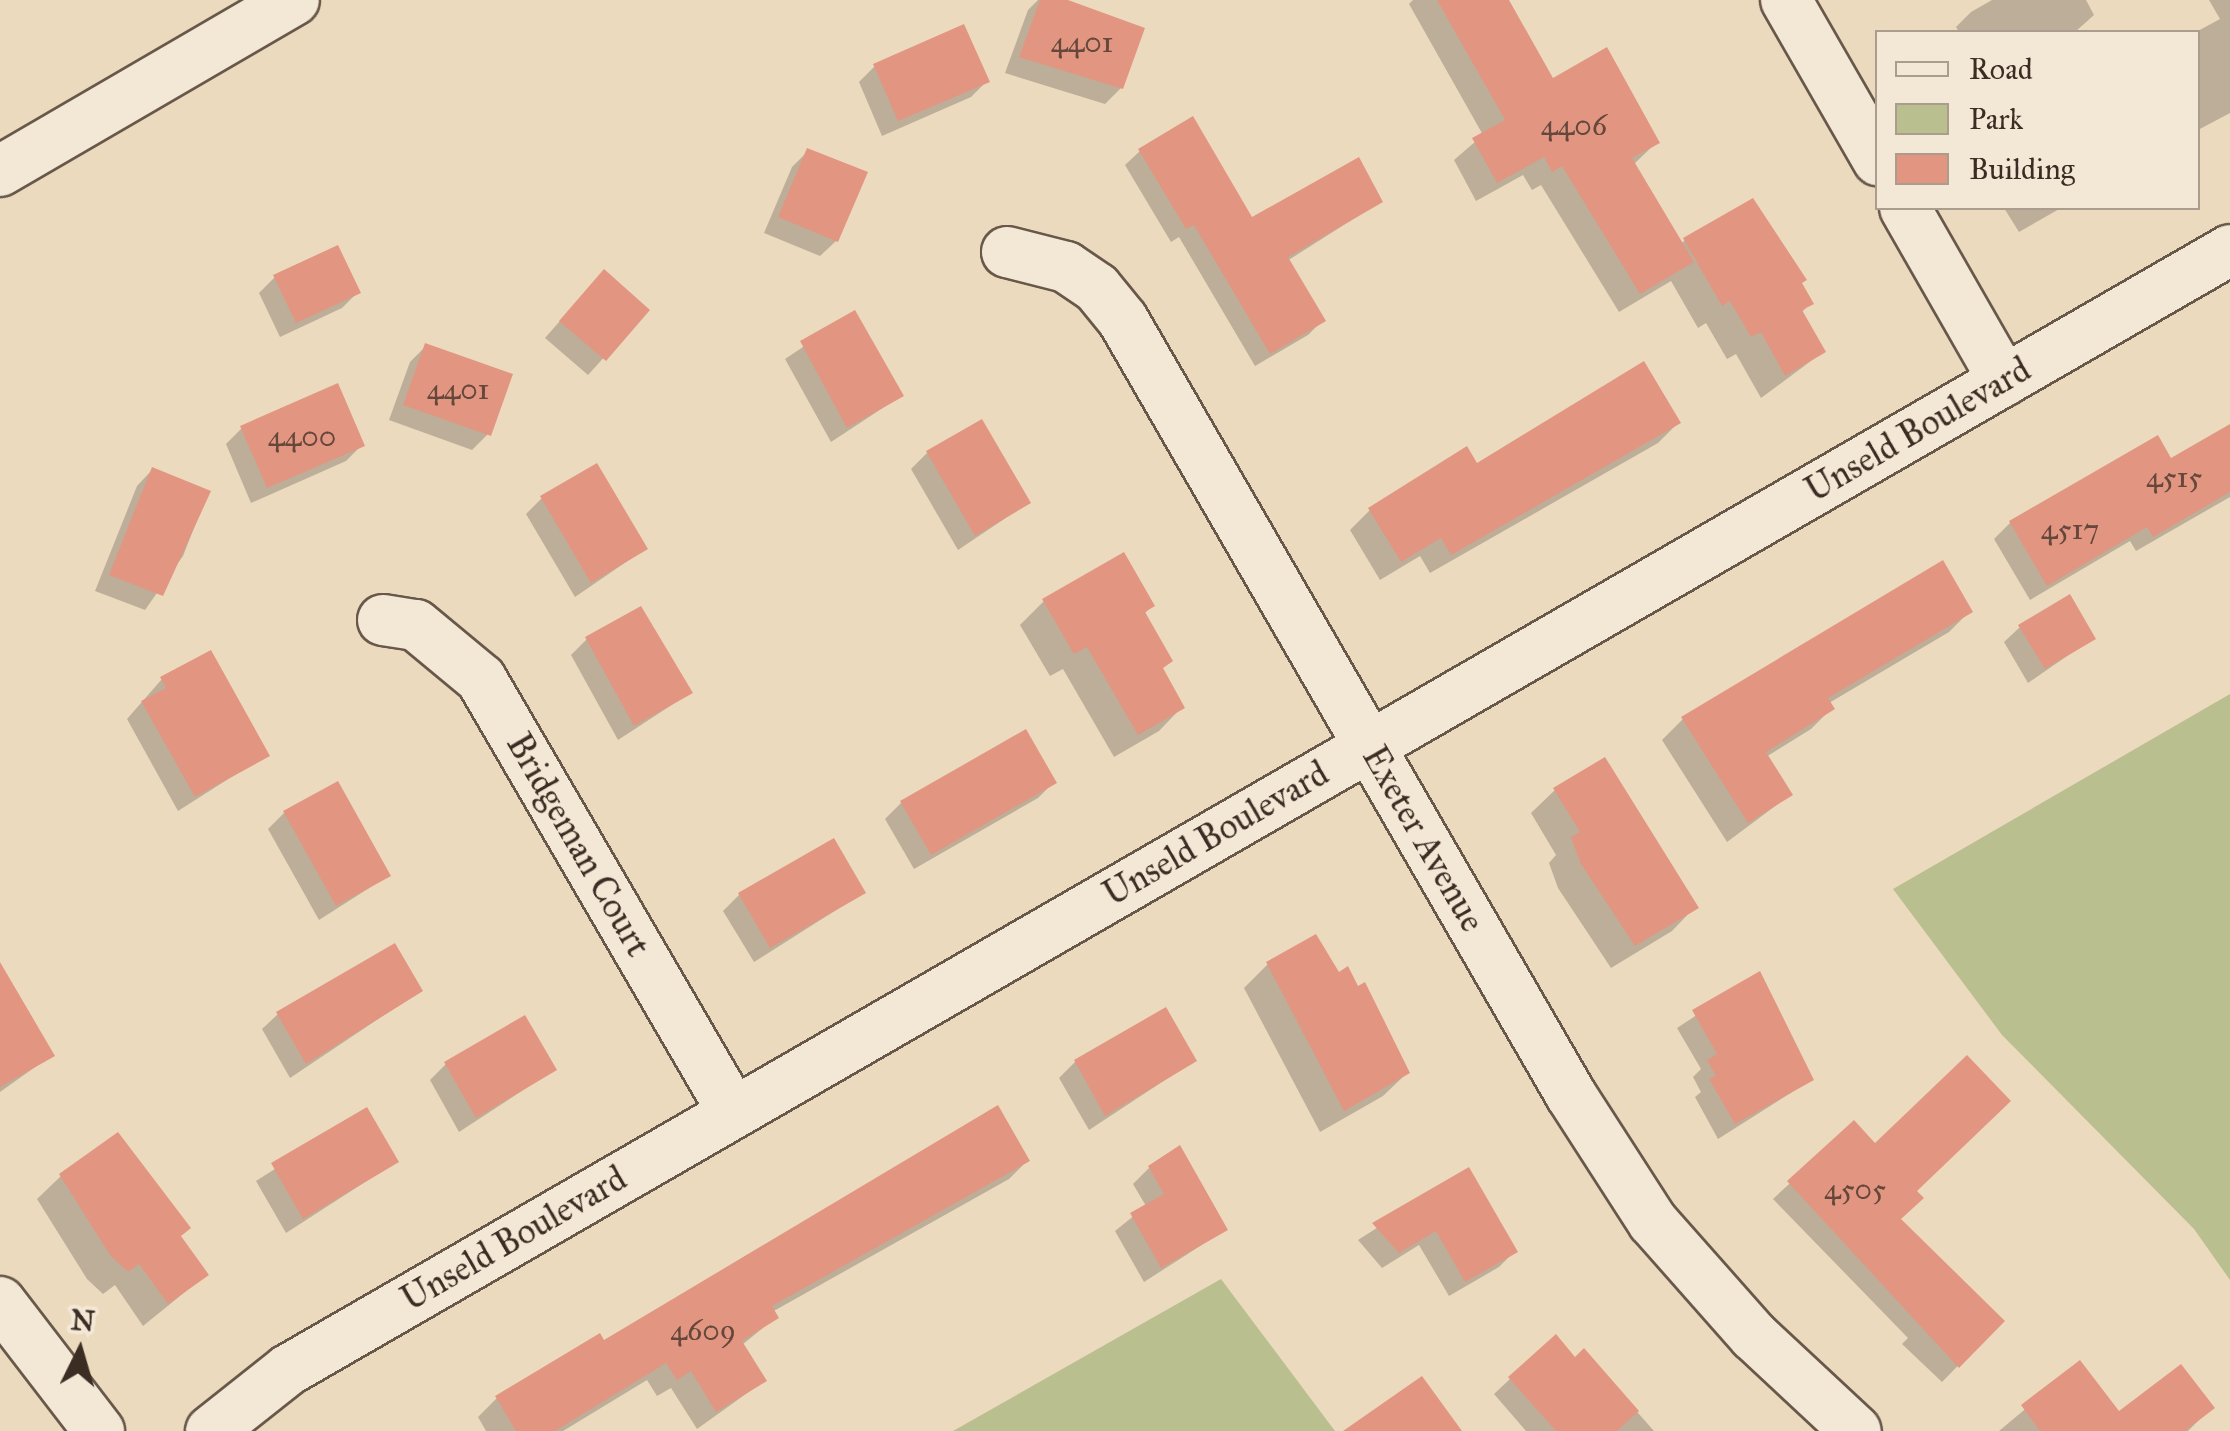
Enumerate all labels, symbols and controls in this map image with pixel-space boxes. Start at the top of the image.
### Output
house number: 4401 [1051,24,1113,60]
legend [1875,30,2200,210]
text: Road [1969,51,2033,87]
text: Park [1969,101,2023,137]
house number: 4406 [1541,107,1607,143]
text: Building [1969,151,2075,187]
street label: Unseld Boulevard [1798,349,2038,511]
house number: 4401 [427,371,489,407]
house number: 4400 [268,418,336,454]
house number: 4515 [2146,459,2202,495]
house number: 4517 [2041,511,2099,547]
street label: Bridgeman Court [497,726,659,964]
street label: Exeter Avenue [1353,739,1493,939]
street label: Unseld Boulevard [1096,753,1336,915]
street label: Unseld Boulevard [394,1158,634,1320]
house number: 4505 [1824,1171,1886,1207]
north arrow [30,1301,130,1401]
text: N [69,1302,96,1339]
house number: 4609 [670,1312,736,1348]

